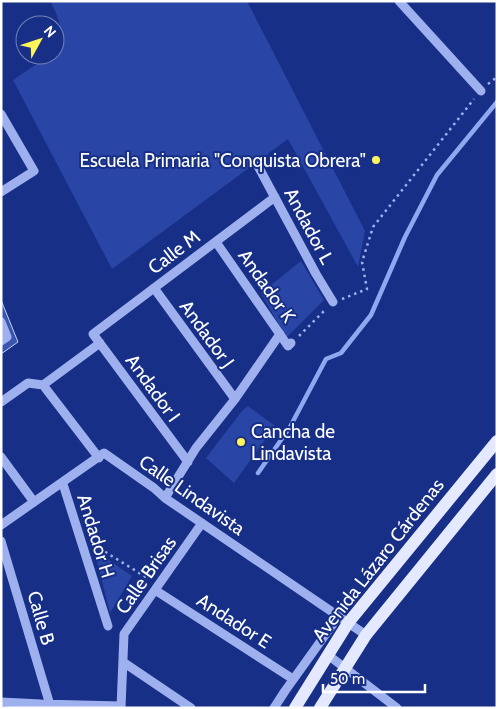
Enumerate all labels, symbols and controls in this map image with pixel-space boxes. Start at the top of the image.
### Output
north arrow [15,15,65,65]
text: N [40,22,60,41]
place label: Escuela Primaria "Conquista Obrera" [79,149,366,172]
marker: Escuela Primaria "Conquista Obrera" [370,154,382,166]
street label: Andador L [279,184,339,268]
street label: Calle M [143,225,205,279]
street label: Andador K [233,245,301,327]
street label: Andador J [175,296,239,372]
street label: Andador I [121,350,185,426]
place label: Cancha de Lindavista [251,420,335,465]
marker: Cancha de Lindavista [235,436,247,448]
street label: Calle Lindavista [135,450,249,540]
street label: Avenida Lázaro Cárdenas [307,474,449,646]
street label: Andador H [72,491,120,581]
street label: Calle Brisas [111,532,181,618]
street label: Calle B [22,588,60,648]
street label: Andador E [193,589,275,653]
scale bar [323,662,426,694]
text: 50 m [330,670,365,688]

